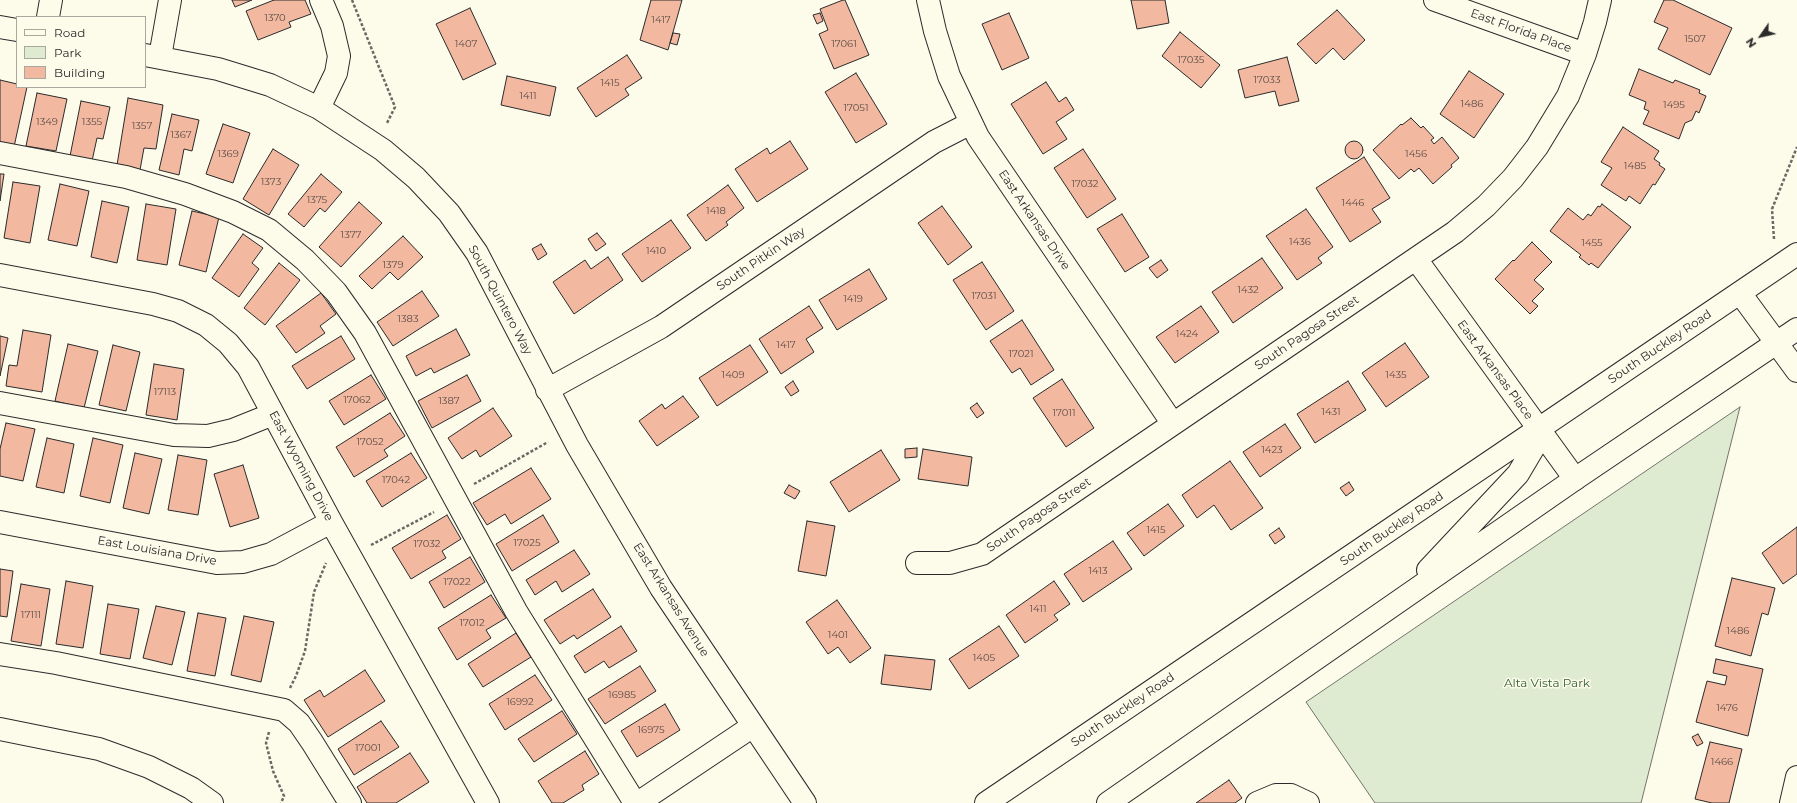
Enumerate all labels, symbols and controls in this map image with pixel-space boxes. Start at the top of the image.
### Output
street label: East Florida Place [1469,6,1573,56]
house number: 1370 [264,12,286,24]
house number: 1417 [651,14,671,26]
legend [16,16,146,88]
north arrow [1741,16,1781,56]
text: Road [54,25,85,40]
house number: 1507 [1684,33,1706,45]
text: N [1743,35,1759,50]
house number: 1407 [455,38,477,50]
house number: 17061 [831,38,857,50]
text: Park [54,45,81,60]
house number: 17035 [1177,54,1205,66]
text: Building [54,65,105,80]
house number: 17033 [1253,74,1281,86]
house number: 1415 [600,77,620,89]
house number: 1411 [519,90,537,102]
house number: 1486 [1461,98,1483,110]
house number: 1495 [1663,99,1685,111]
house number: 17051 [843,102,869,114]
house number: 1349 [36,116,58,128]
house number: 1355 [82,116,102,128]
house number: 1357 [132,120,152,132]
house number: 1367 [170,129,192,141]
house number: 1369 [217,148,239,160]
house number: 1456 [1405,148,1427,160]
house number: 1485 [1624,160,1646,172]
street label: East Arkansas Drive [995,167,1073,273]
house number: 1373 [261,176,281,188]
house number: 17032 [1071,178,1099,190]
house number: 1375 [307,194,327,206]
house number: 1446 [1342,197,1364,209]
house number: 1418 [706,205,726,217]
street label: South Pitkin Way [714,224,808,294]
house number: 1377 [341,229,361,241]
house number: 1436 [1289,236,1311,248]
house number: 1455 [1581,237,1603,249]
street label: South Quintero Way [465,243,535,357]
house number: 1410 [646,245,666,257]
house number: 1379 [382,259,404,271]
house number: 1432 [1237,284,1259,296]
house number: 17031 [971,290,997,302]
house number: 1419 [843,293,863,305]
street label: South Pagosa Street [1252,293,1362,373]
street label: South Buckley Road [1606,307,1714,387]
house number: 1383 [397,313,419,325]
street label: East Arkansas Place [1454,318,1536,422]
house number: 1424 [1176,328,1198,340]
house number: 1417 [776,339,796,351]
house number: 17021 [1008,348,1034,360]
house number: 1409 [722,369,744,381]
house number: 1435 [1385,369,1407,381]
house number: 17113 [154,386,176,398]
house number: 17062 [343,394,371,406]
house number: 1387 [438,395,460,407]
house number: 1431 [1321,406,1341,418]
house number: 17011 [1052,407,1076,419]
street label: East Wyoming Drive [266,408,336,524]
house number: 17052 [356,436,384,448]
house number: 1423 [1261,444,1283,456]
house number: 17042 [382,474,410,486]
street label: South Pagosa Street [984,475,1094,555]
street label: South Buckley Road [1338,489,1446,569]
house number: 1415 [1146,524,1166,536]
street label: East Louisiana Drive [96,533,218,569]
house number: 17025 [513,537,541,549]
house number: 17032 [413,538,441,550]
street label: East Arkansas Avenue [630,540,712,660]
house number: 1413 [1088,565,1108,577]
house number: 17022 [443,576,471,588]
house number: 1411 [1029,603,1047,615]
house number: 17111 [21,609,41,621]
house number: 17012 [459,617,485,629]
house number: 1486 [1727,625,1749,637]
house number: 1401 [828,629,848,641]
house number: 1405 [973,652,995,664]
street label: South Buckley Road [1069,670,1177,750]
park label: Alta Vista Park [1504,676,1590,690]
house number: 16985 [608,689,636,701]
house number: 16992 [506,696,534,708]
house number: 1476 [1716,702,1738,714]
house number: 16975 [637,724,665,736]
house number: 17001 [355,742,381,754]
house number: 1466 [1711,756,1733,768]

